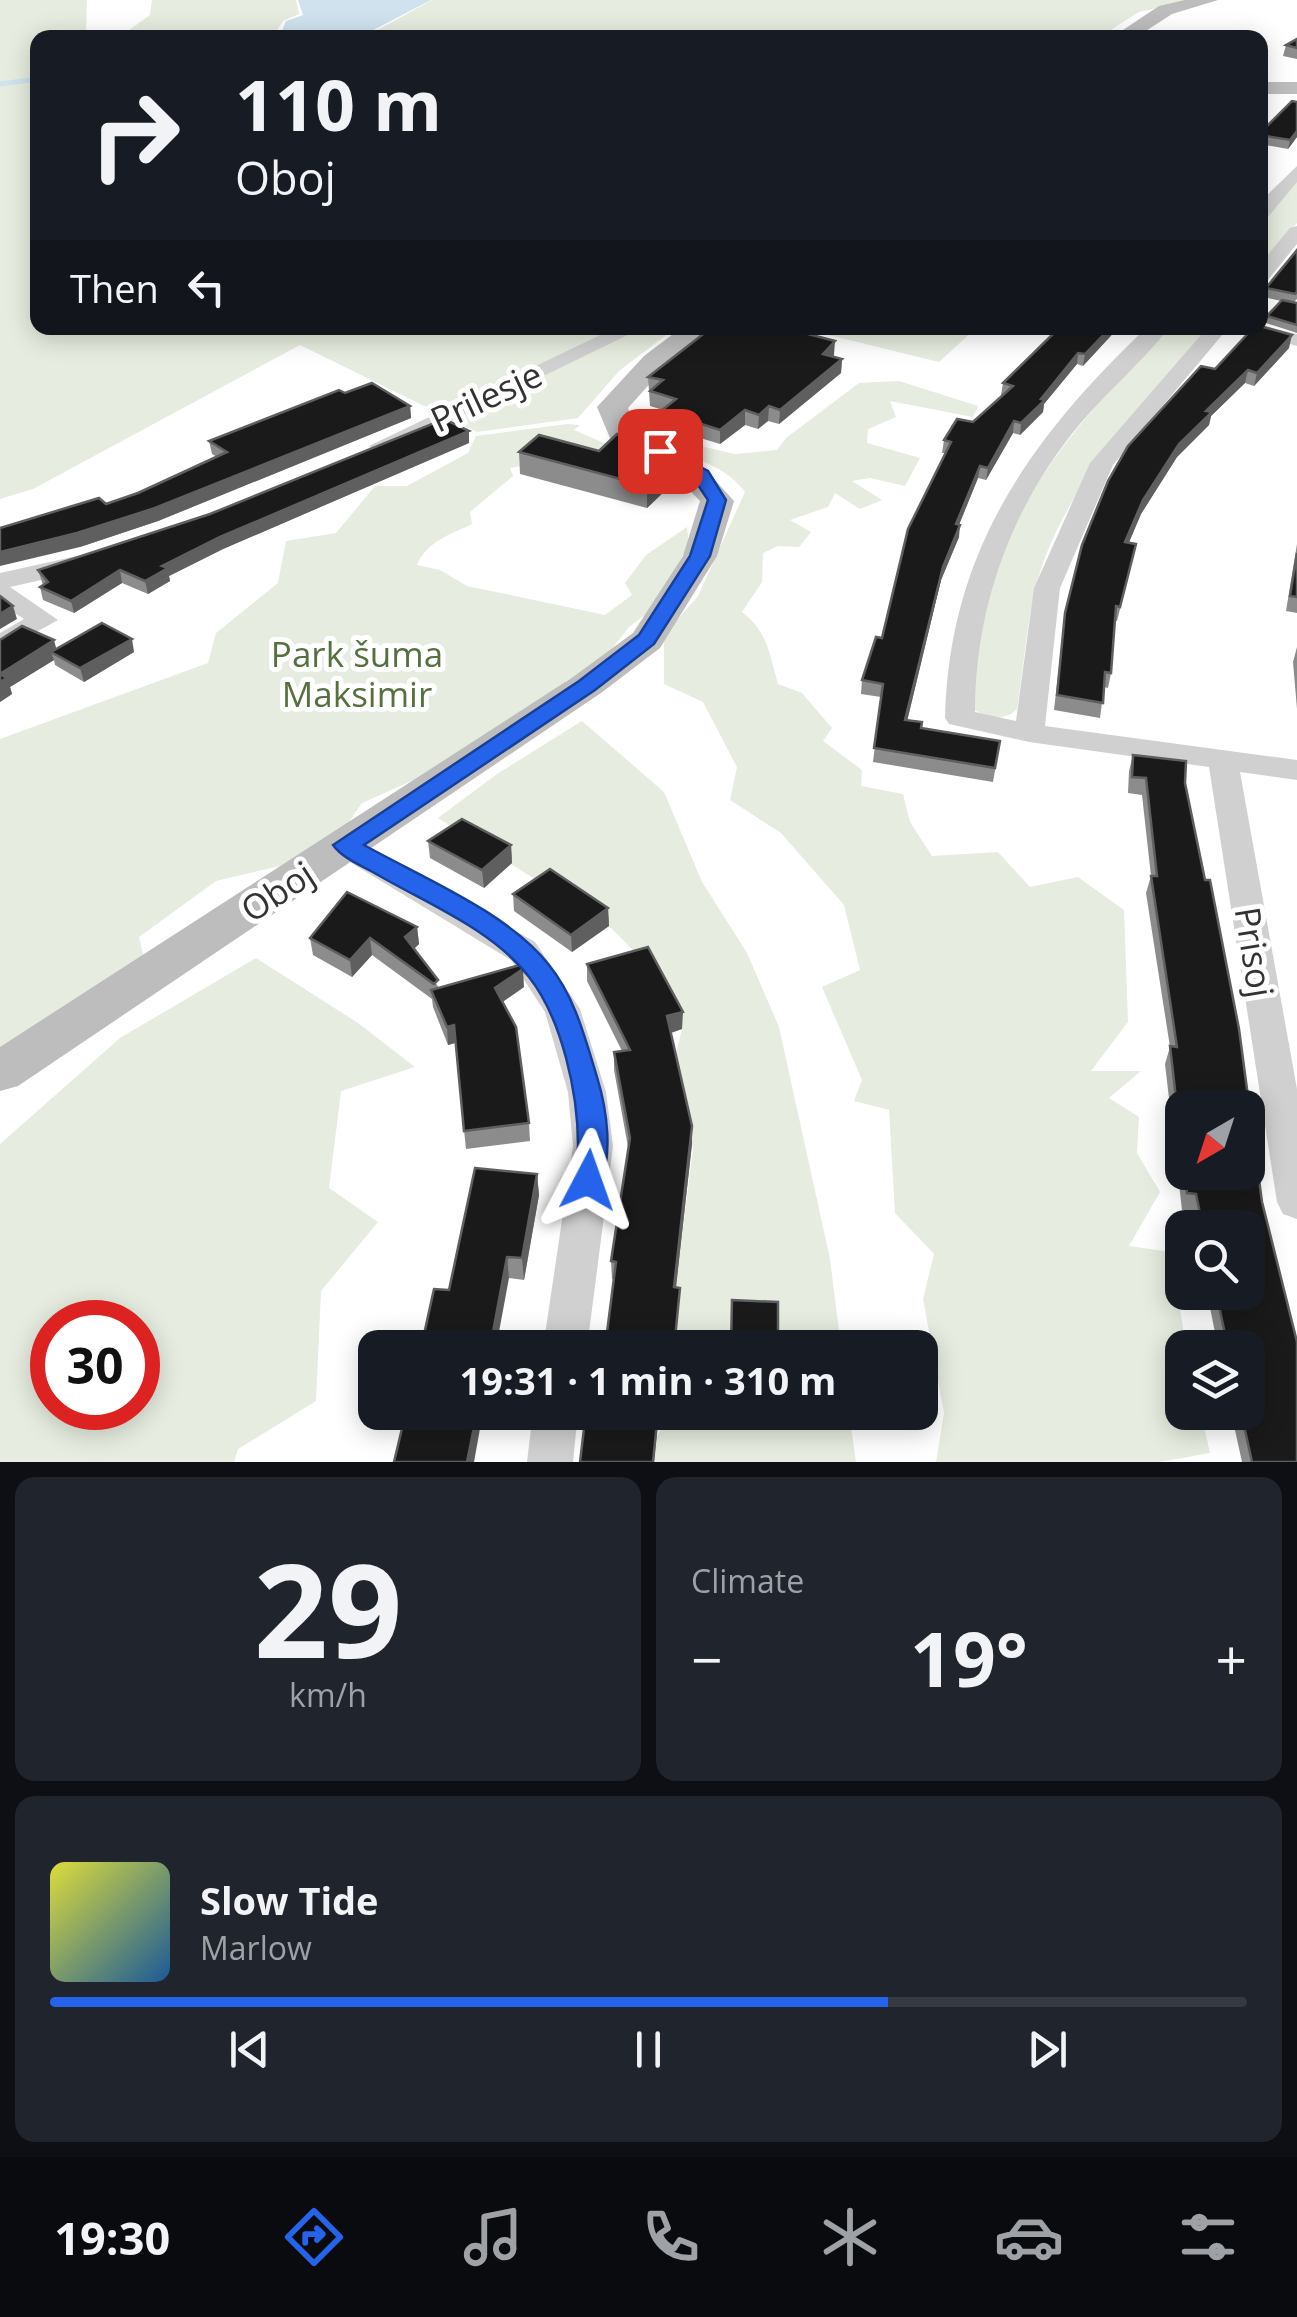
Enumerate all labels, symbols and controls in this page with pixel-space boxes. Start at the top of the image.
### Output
text: 110 m [235,56,442,152]
icon: right [70,70,200,200]
text: Oboj [235,147,336,208]
icon: left [179,260,234,315]
text: Then [70,262,159,314]
street label: Prilesje [423,350,549,442]
pin [618,409,703,494]
icon: arrive [633,424,688,479]
park label: Park šuma Maksimir [271,630,443,717]
street label: Oboj [231,850,323,932]
street label: Prisoj [1225,903,1285,1001]
north arrow [1165,1090,1265,1190]
map controls [1165,1090,1265,1430]
position arrow [536,1128,640,1232]
button: search [1165,1210,1265,1310]
speed limit sign: 30 [30,1300,160,1430]
button: layers [1165,1330,1265,1430]
text: 19:31 · 1 min · 310 m [460,1354,836,1406]
text: 29 [254,1519,402,1696]
text: Climate [691,1559,804,1602]
text: 19° [910,1607,1028,1709]
text: − [691,1621,722,1696]
text: + [1216,1621,1247,1696]
text: km/h [289,1673,367,1716]
text: Slow Tide [200,1874,379,1926]
text: Marlow [200,1926,312,1969]
icon: previous [222,2022,277,2077]
icon: pause [621,2022,676,2077]
icon: next [1020,2022,1075,2077]
icon: directions [279,2202,349,2272]
icon: music [458,2202,528,2272]
icon: phone [636,2202,706,2272]
icon: climate [815,2202,885,2272]
icon: car [994,2202,1064,2272]
icon: filters [1173,2202,1243,2272]
text: 19:30 [54,2207,170,2268]

